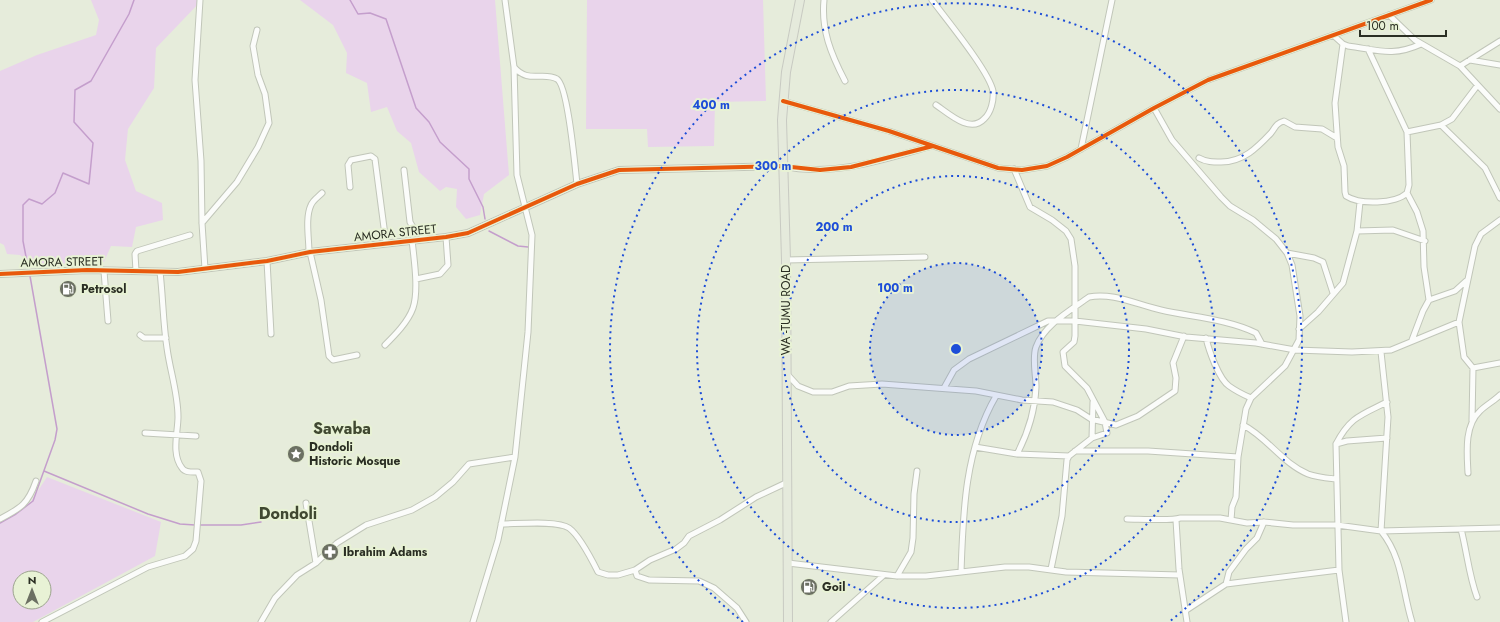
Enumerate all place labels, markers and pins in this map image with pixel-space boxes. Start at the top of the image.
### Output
fuel station icon: Petrosol [58,279,78,299]
place label: Petrosol [81,280,126,298]
centre of rings [949,342,963,356]
place label: Dondoli Historic Mosque [309,438,400,470]
place icon: Dondoli Historic Mosque [286,444,306,464]
pharmacy icon: Ibrahim Adams [320,542,340,562]
place label: Ibrahim Adams [343,543,428,561]
fuel station icon: Goil [799,577,819,597]
place label: Goil [822,578,845,596]

